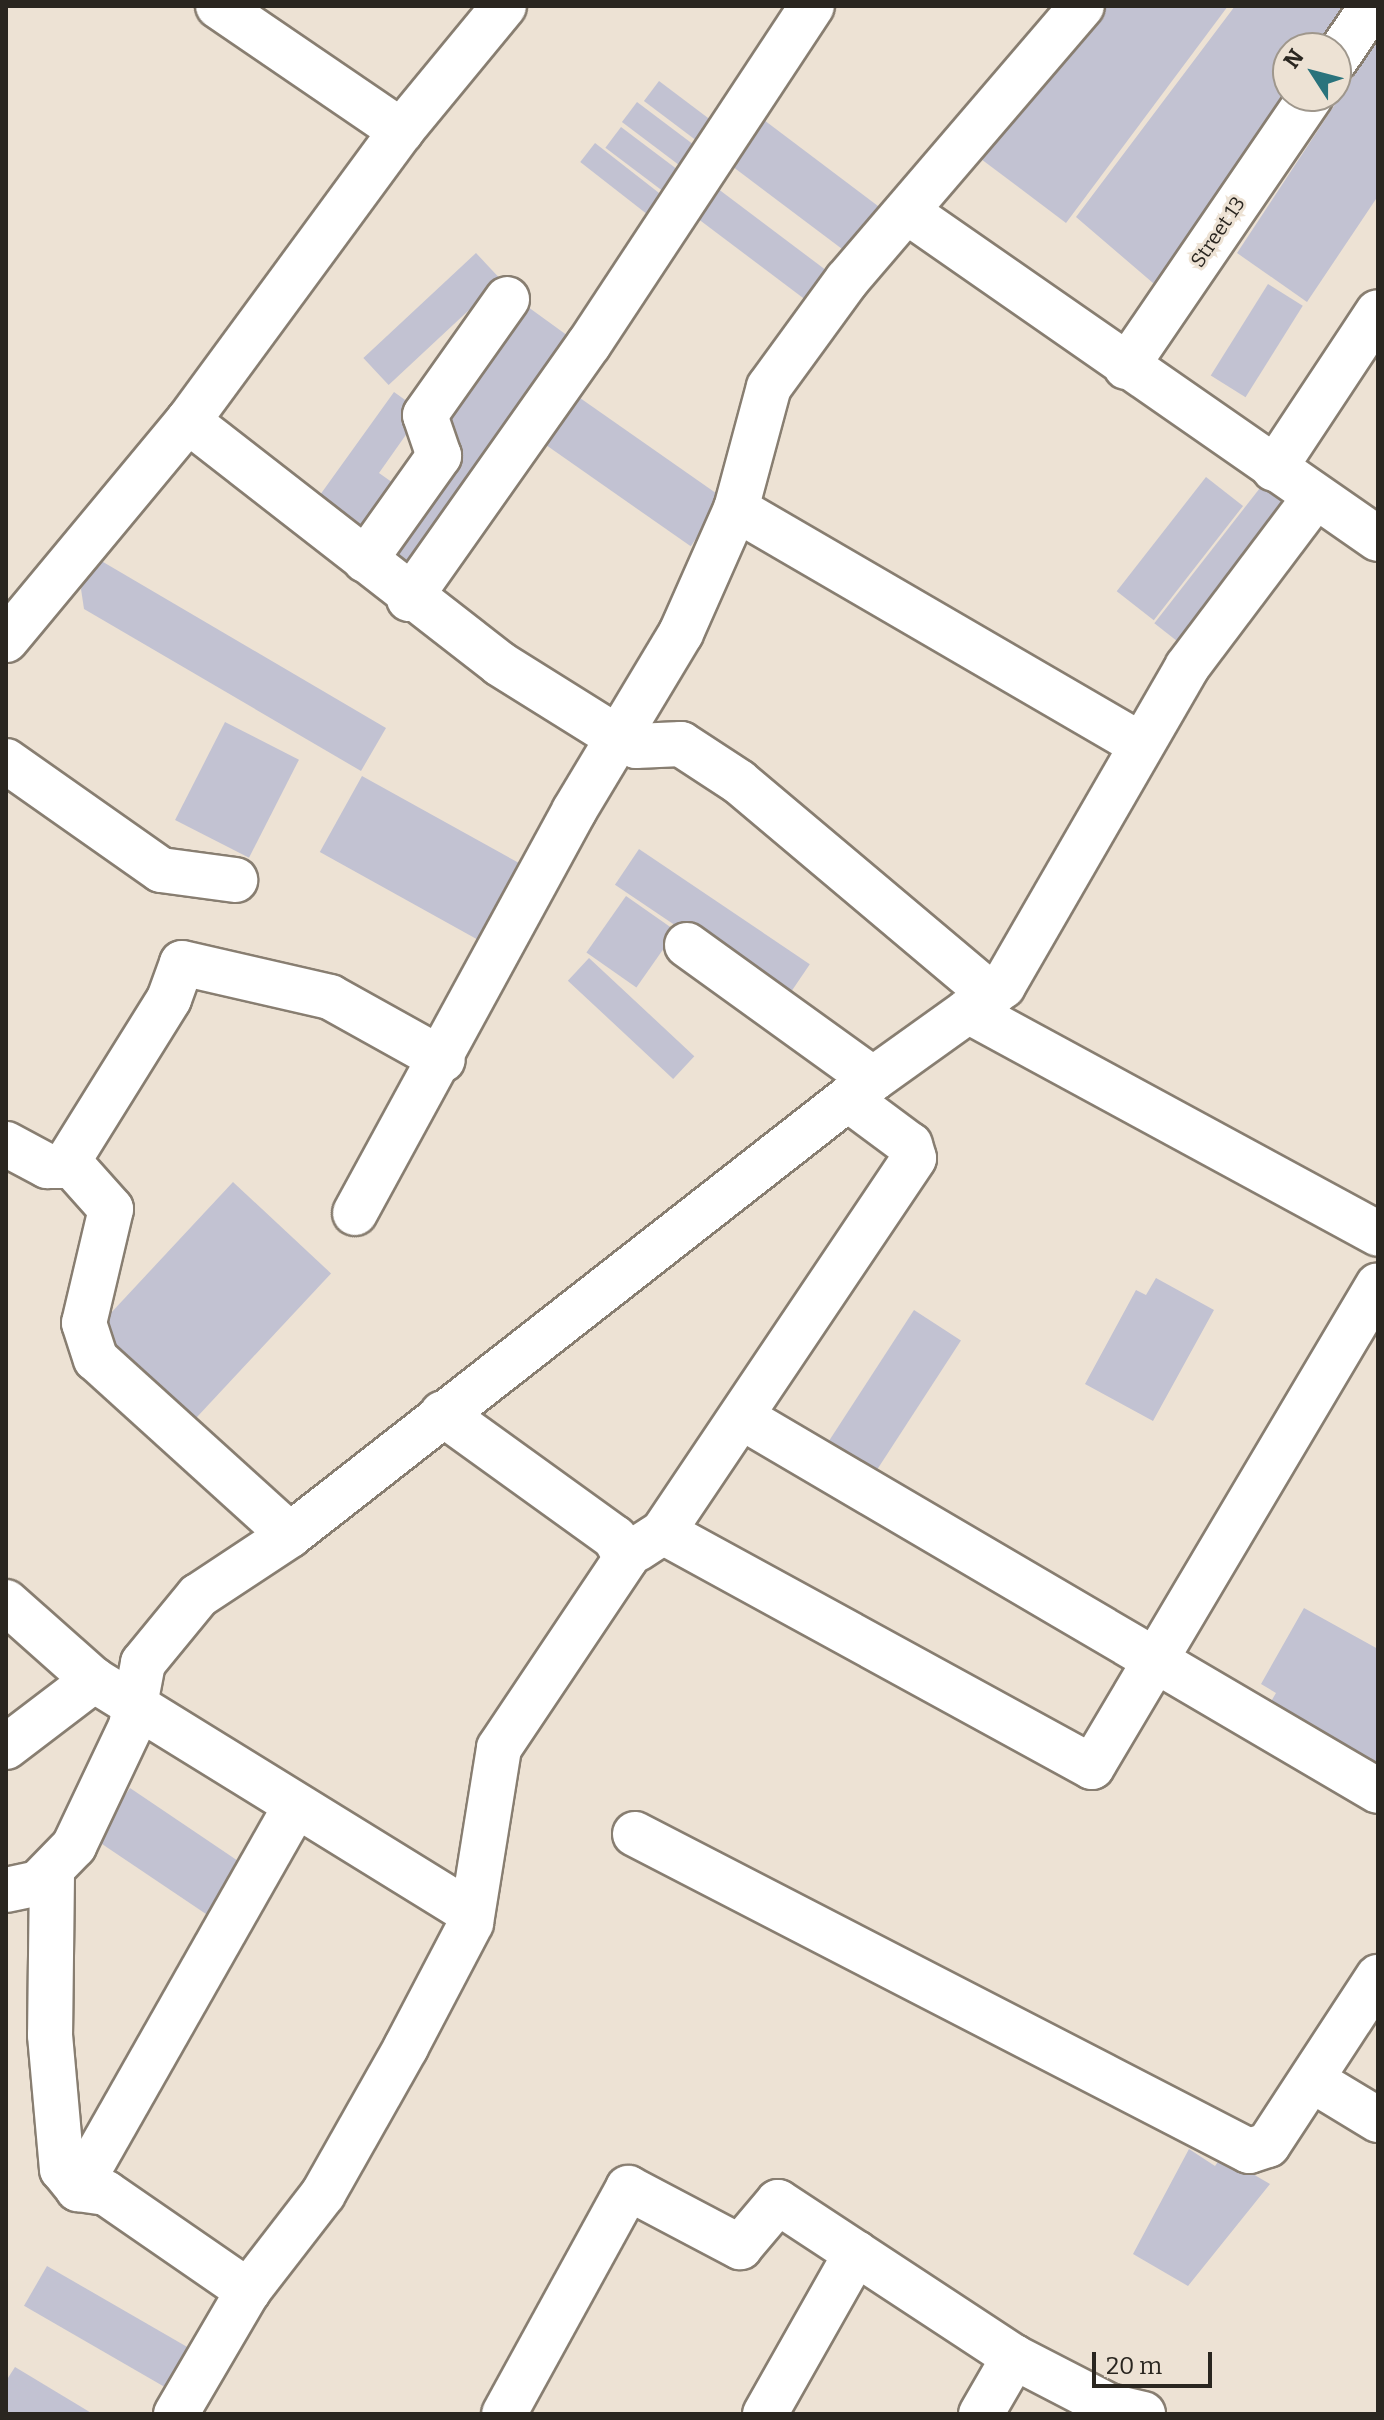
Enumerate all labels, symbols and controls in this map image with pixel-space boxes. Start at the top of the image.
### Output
north arrow [1272,32,1352,112]
text: N [1278,44,1310,74]
street label: Street 13 [1186,192,1250,272]
scale bar [1096,2336,1216,2386]
text: 20 m [1106,2352,1162,2380]

